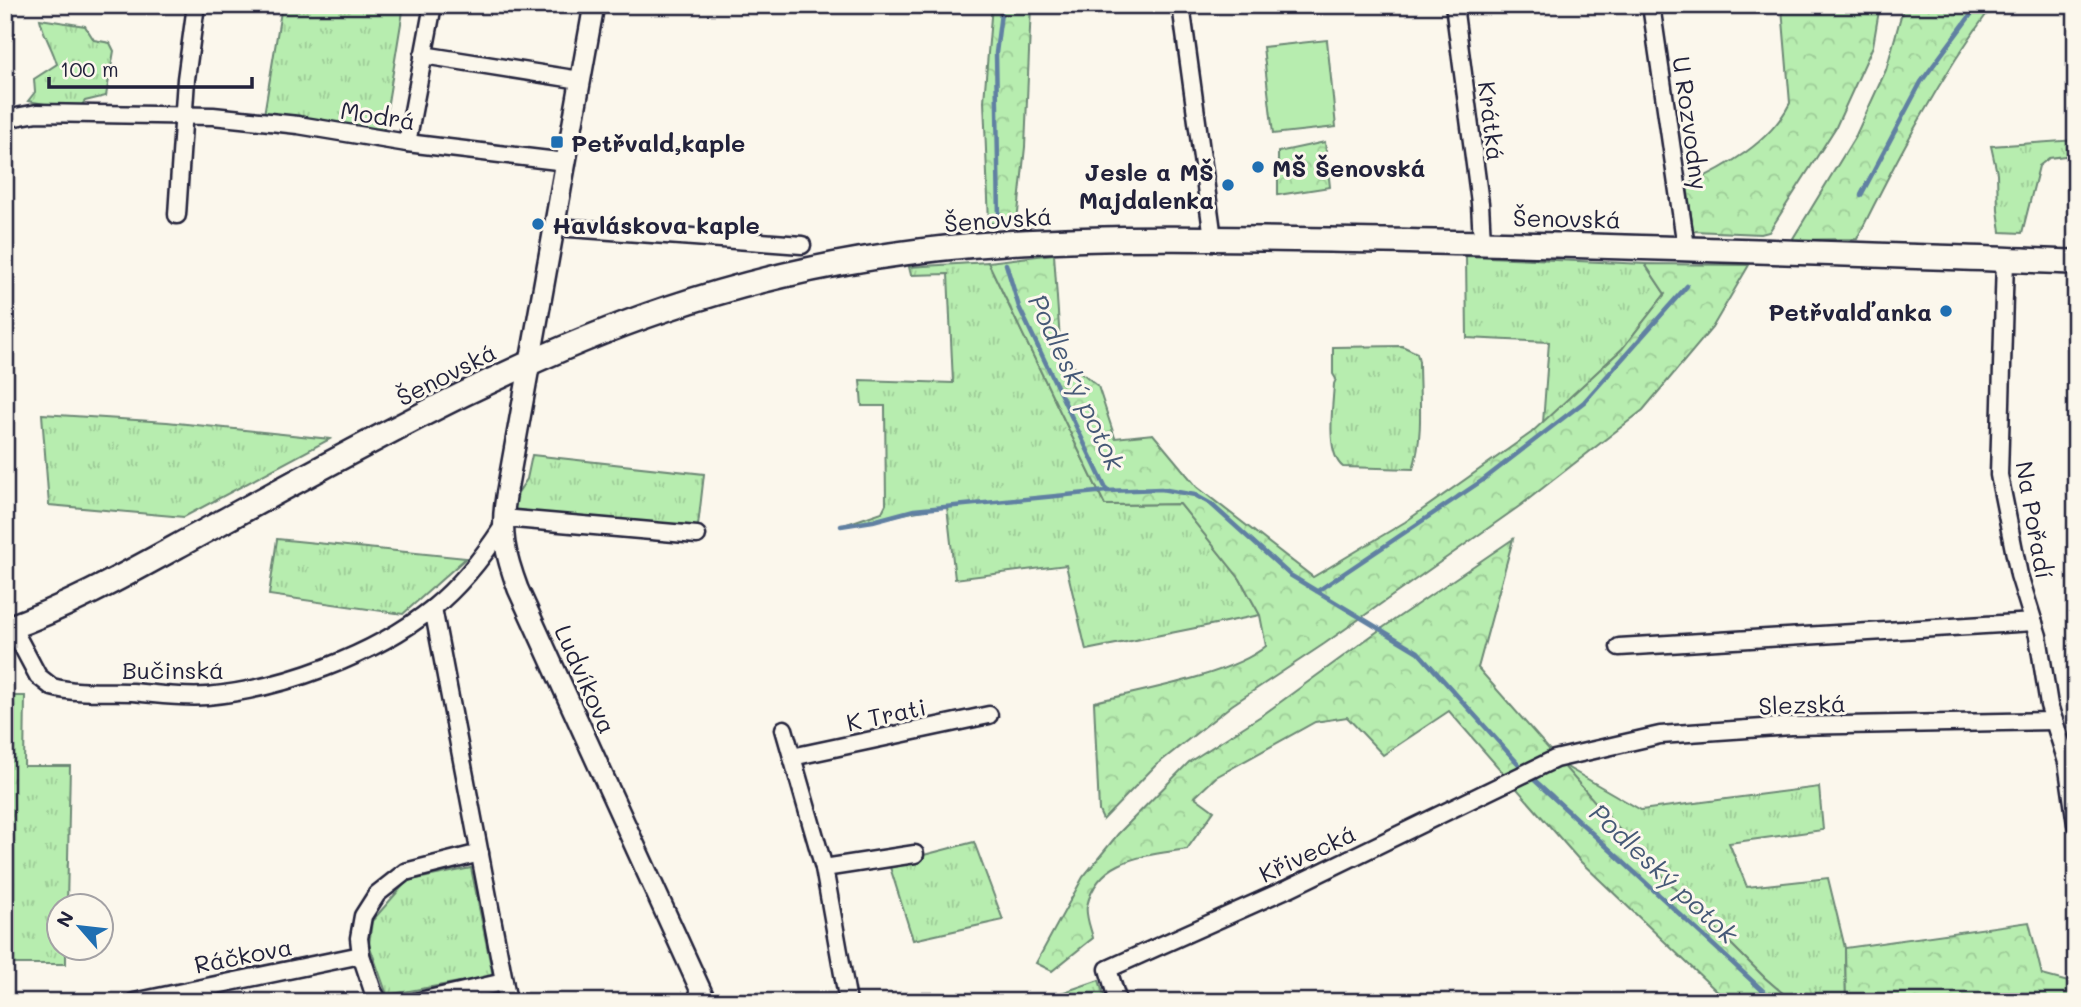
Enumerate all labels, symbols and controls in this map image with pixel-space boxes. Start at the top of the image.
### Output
scale bar [49,46,252,90]
street label: U Rozvodny [1666,54,1716,192]
text: 100 m [60,55,119,82]
street label: Krátká [1472,79,1512,163]
street label: Modrá [338,94,418,136]
place label: Petřvald,kaple [571,127,745,158]
marker: Petřvald,kaple [549,134,565,150]
place label: MŠ Šenovská [1272,152,1426,183]
place label: Jesle a MŠ Majdalenka [1079,156,1214,215]
marker: MŠ Šenovská [1250,159,1266,175]
marker: Jesle a MŠ Majdalenka [1220,177,1236,193]
street label: Šenovská [943,200,1053,238]
street label: Šenovská [1513,202,1621,234]
place label: Havláskova kaple [552,209,760,240]
marker: Havláskova kaple [530,216,546,232]
water label: Podleský potok [1021,288,1133,477]
place label: Petřvalďanka [1768,296,1932,327]
marker: Petřvalďanka [1938,303,1954,319]
street label: Šenovská [391,336,501,412]
street label: Na Pořadí [2009,459,2061,581]
street label: Ludvíkova [548,620,624,738]
street label: Bučinská [122,654,224,685]
street label: Slezská [1758,687,1846,721]
street label: K Trati [843,690,929,738]
water label: Podleský potok [1583,795,1746,951]
street label: Křivecká [1254,817,1360,889]
north arrow [46,892,116,962]
text: N [50,907,79,931]
street label: Ráčkova [191,930,295,980]

